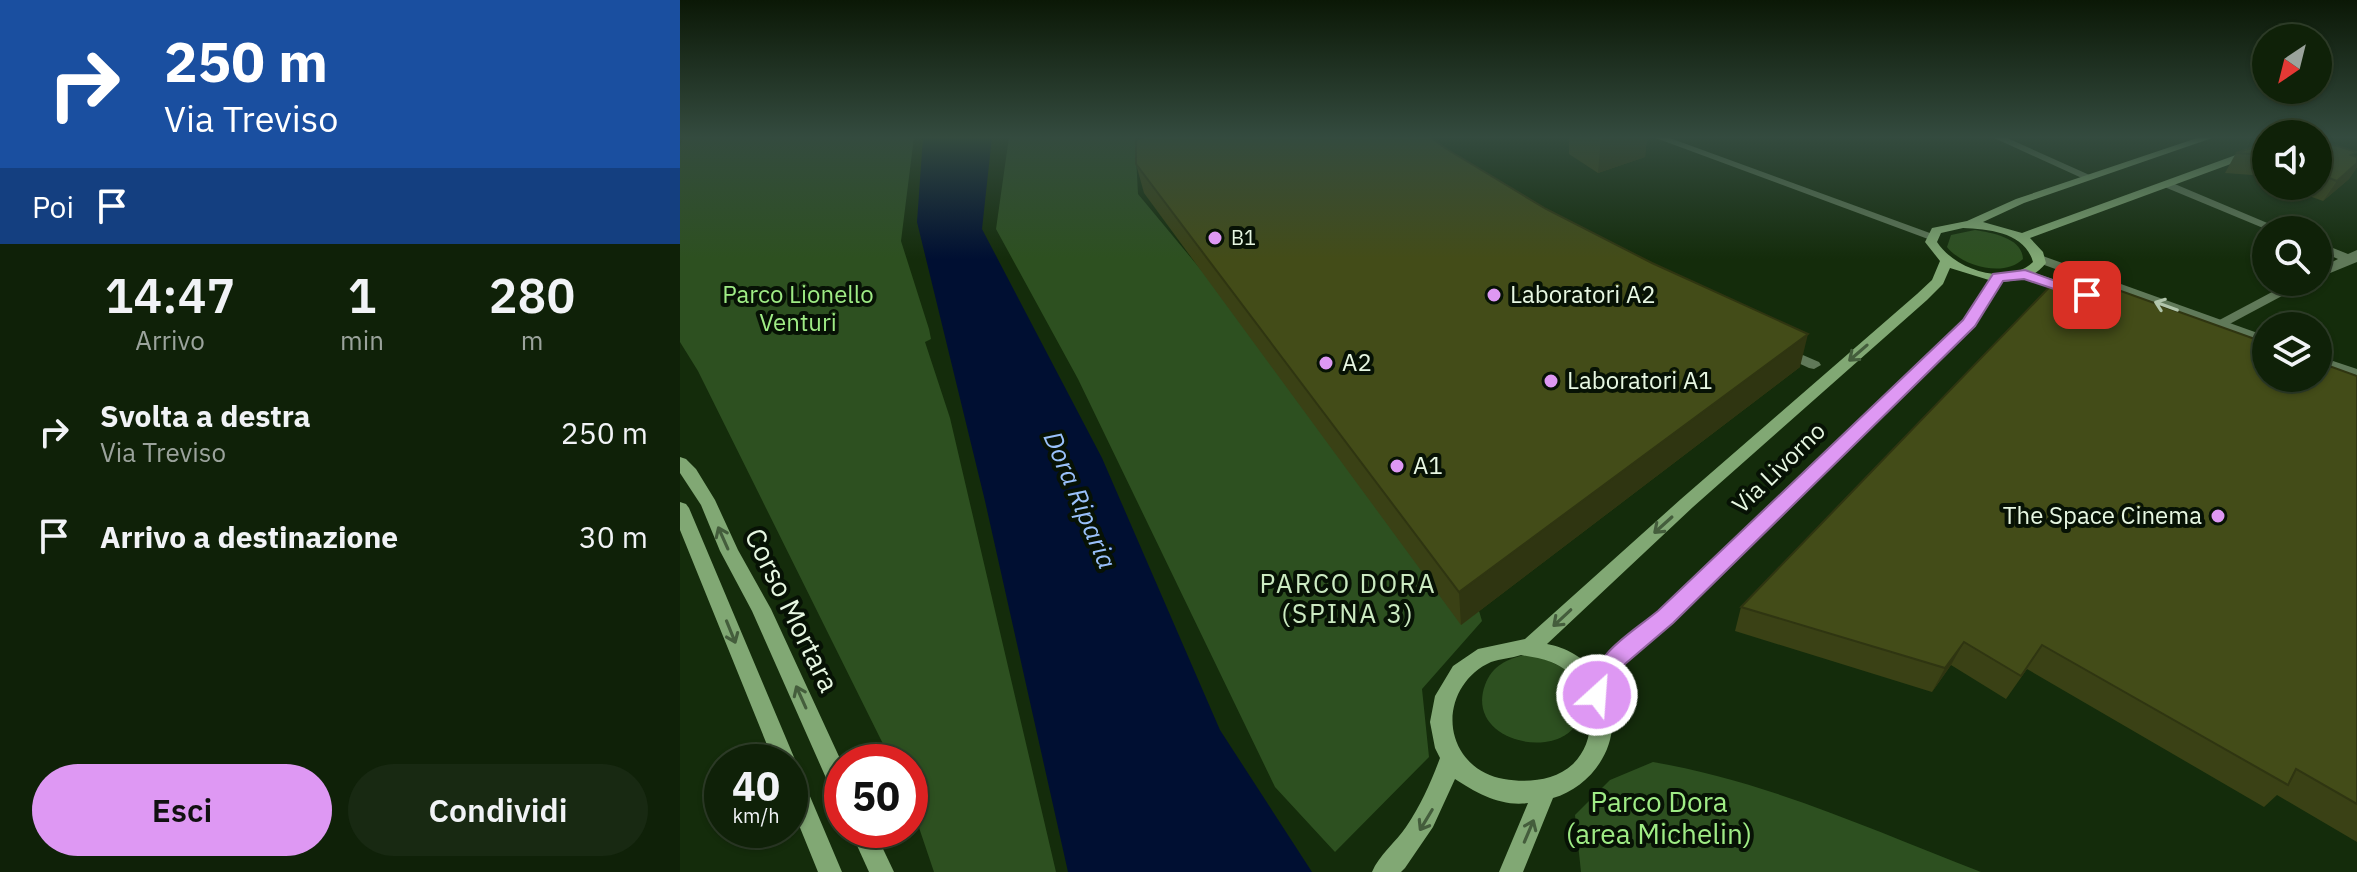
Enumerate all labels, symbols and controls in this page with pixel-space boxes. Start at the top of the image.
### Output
north arrow [2252,24,2332,104]
map controls [2252,24,2332,392]
text: 250 m [164,25,328,97]
icon: right [32,32,136,136]
text: Via Treviso [164,95,339,142]
button: sound [2252,120,2332,200]
icon: arrive [90,184,134,228]
text: Poi [32,187,74,226]
button: search [2252,216,2332,296]
place label: B1 [1231,224,1256,251]
marker: B1 [1206,229,1224,247]
pin [2053,261,2121,329]
text: 14:47 [105,264,235,326]
text: 1 [348,264,376,326]
text: 280 [489,264,575,326]
icon: arrive [2065,273,2109,317]
park label: Parco Lionello Venturi [722,278,874,338]
place label: Laboratori A2 [1510,278,1656,310]
marker: Laboratori A2 [1485,286,1503,304]
one-way arrow [2154,298,2179,312]
button: layers [2252,312,2332,392]
text: Arrivo [135,323,205,357]
text: min [340,323,384,357]
text: m [521,323,543,357]
one-way arrow [1849,344,1869,362]
place label: A2 [1342,346,1372,378]
marker: A2 [1317,354,1335,372]
place label: Laboratori A1 [1567,364,1713,396]
marker: Laboratori A1 [1542,372,1560,390]
text: Svolta a destra [100,396,311,435]
icon: right [32,410,76,454]
text: 250 m [561,413,648,452]
street label: Via Livorno [1725,415,1832,520]
water label: Dora Riparia [1037,426,1125,574]
text: Via Treviso [100,435,226,469]
place label: A1 [1413,449,1443,481]
marker: A1 [1388,457,1406,475]
place label: The Space Cinema [2003,499,2202,531]
marker: The Space Cinema [2209,507,2227,525]
icon: arrive [32,514,76,558]
one-way arrow [1654,515,1674,533]
text: Arrivo a destinazione [100,517,398,556]
text: 30 m [579,517,648,556]
street label: Corso Mortara [737,522,848,698]
one-way arrow [715,526,730,551]
district label: PARCO DORA (SPINA 3) [1259,566,1437,630]
one-way arrow [1552,608,1572,626]
one-way arrow [725,619,739,644]
position arrow [1555,653,1639,737]
one-way arrow [793,685,808,709]
speed limit sign: 50 [824,744,928,848]
text: 40 [732,760,780,812]
button: Esci [32,764,332,856]
button: Condividi [348,764,648,856]
park label: Parco Dora (area Michelin) [1566,783,1752,852]
text: km/h [732,802,780,829]
one-way arrow [1418,808,1434,831]
one-way arrow [1523,820,1537,844]

